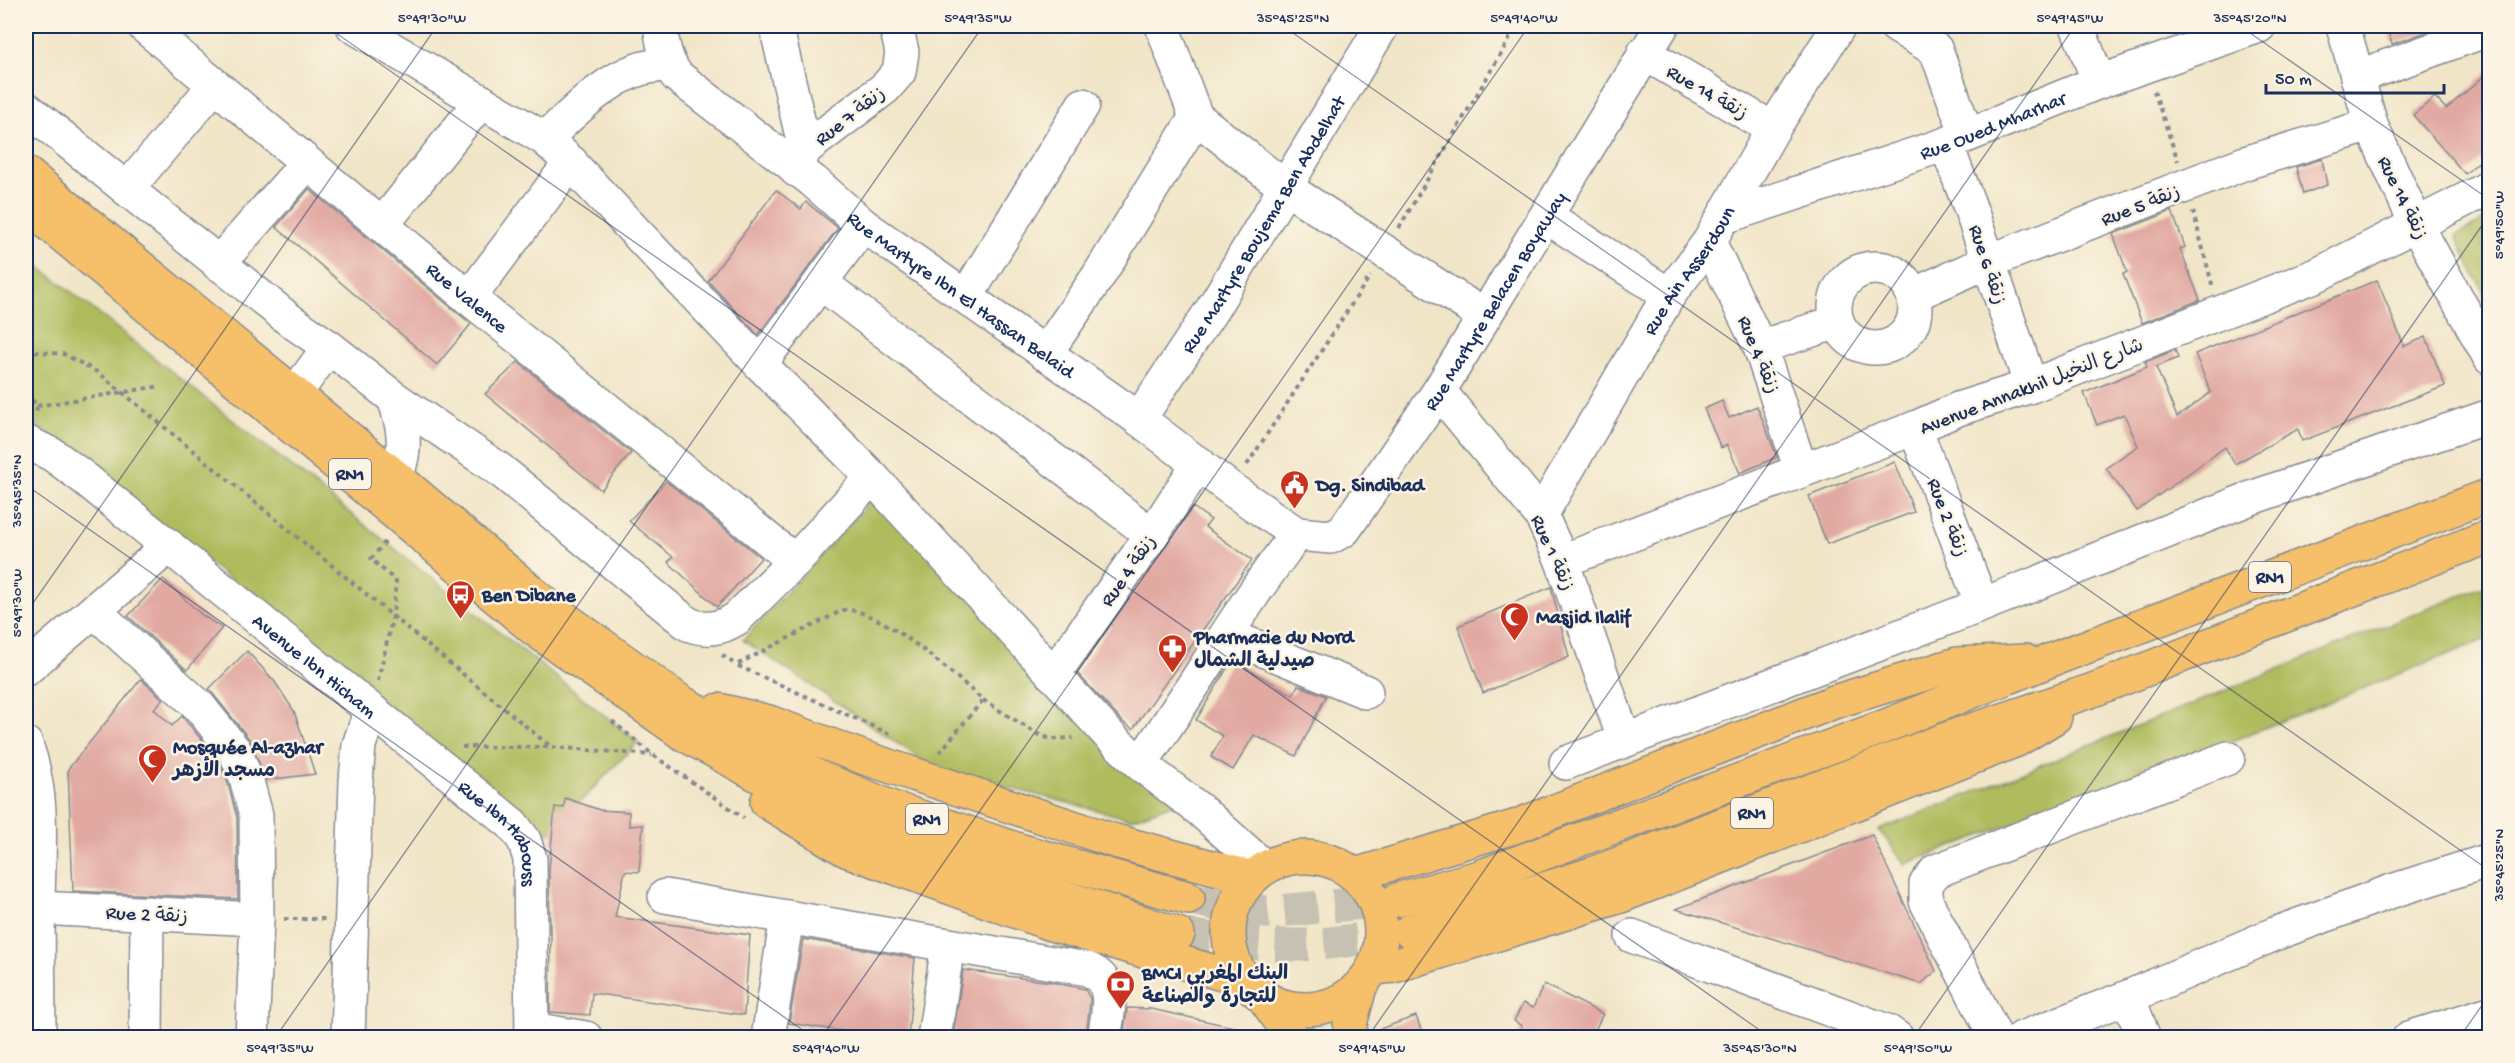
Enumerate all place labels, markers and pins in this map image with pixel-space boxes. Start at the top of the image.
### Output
public building icon: Dg. Sindibad [1279,468,1311,510]
place label: Dg. Sindibad [1314,476,1426,499]
bus stop icon: Ben Dibane [445,578,477,620]
place label: Ben Dibane [481,586,576,609]
mosque icon: Masjid Ilalif [1499,600,1531,642]
place label: Masjid Ilalif [1536,608,1632,631]
place label: Pharmacie du Nord صيدلية الشمال [1193,628,1356,674]
pharmacy icon: Pharmacie du Nord صيدلية الشمال [1157,632,1189,674]
place label: Mosquée Al-azhar مسجد الأزهر [171,738,325,784]
mosque icon: Mosquée Al-azhar مسجد الأزهر [136,742,168,784]
place label: BMCI البنك المغربي للتجارة والصناعة [1141,963,1288,1010]
bank icon: BMCI البنك المغربي للتجارة والصناعة [1105,968,1137,1010]

